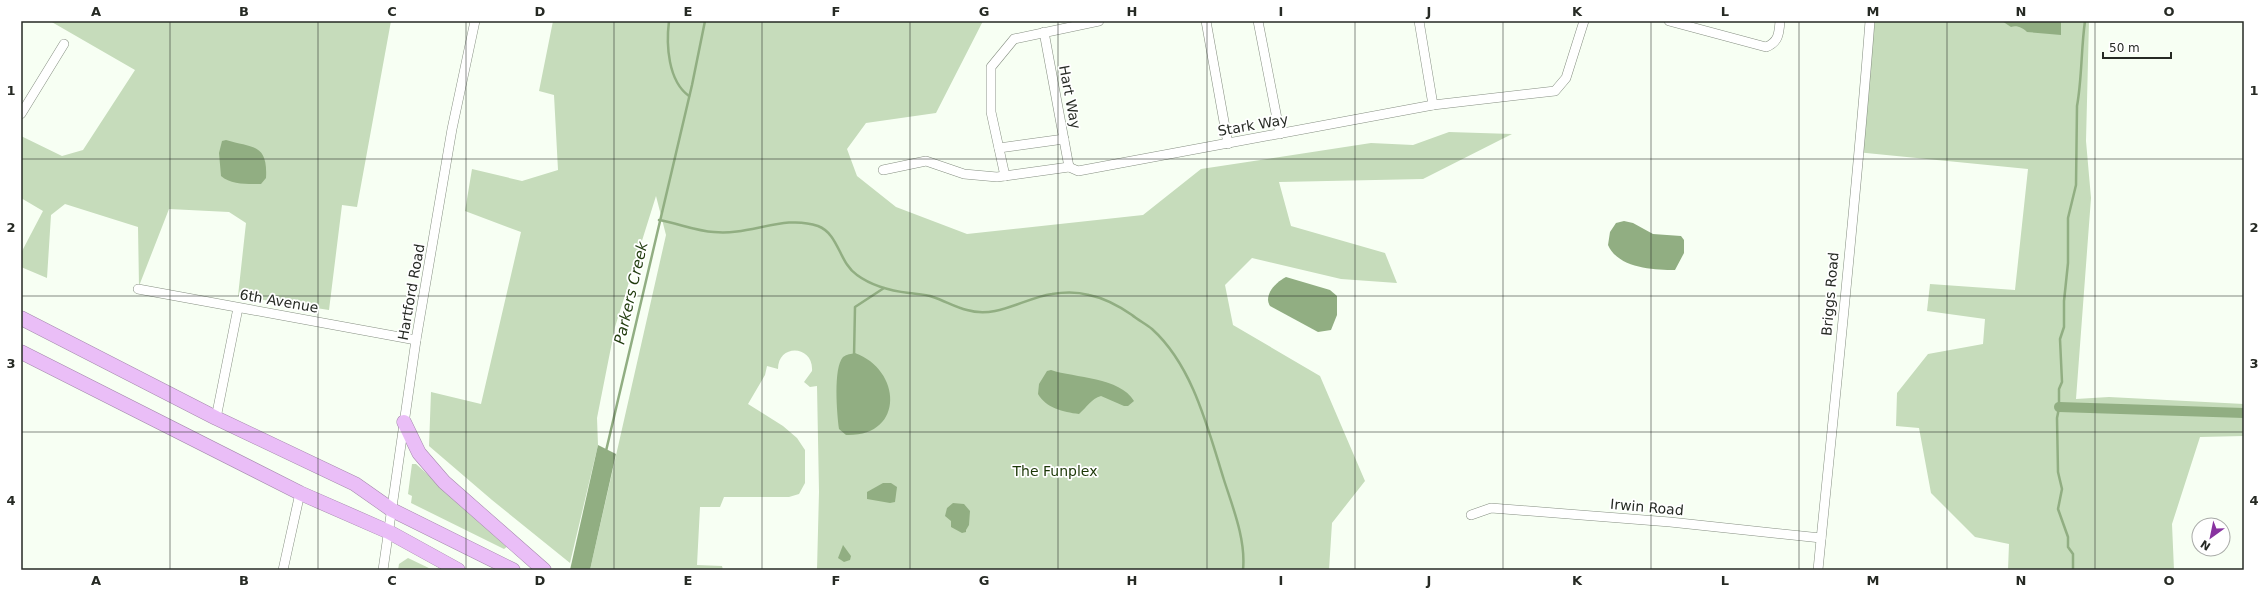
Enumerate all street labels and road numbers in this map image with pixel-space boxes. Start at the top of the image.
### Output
street label: Hart Way [1056,64,1084,130]
street label: Stark Way [1217,111,1289,139]
street label: Hartford Road [395,242,427,342]
street label: Briggs Road [1818,252,1842,336]
street label: 6th Avenue [238,286,320,316]
street label: Irwin Road [1610,496,1684,518]

